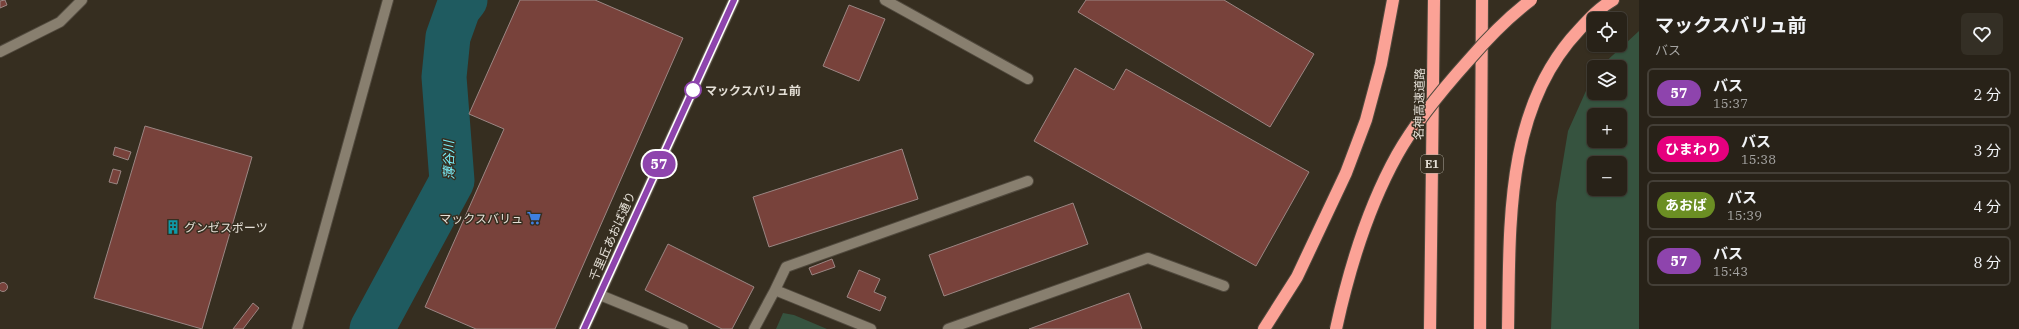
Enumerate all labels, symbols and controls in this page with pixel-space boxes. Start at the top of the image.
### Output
map controls [1587,12,1627,196]
button: locate [1587,12,1627,52]
text: マックスバリュ前 [1655,13,1806,37]
button: heart [1961,13,2003,55]
text: バス [1655,42,1681,59]
button: layers [1587,60,1627,100]
street label: 名神高速道路 [1411,68,1427,140]
text: バス [1713,76,1743,95]
marker: マックスバリュ前 [684,81,702,99]
place label: マックスバリュ前 [705,83,801,98]
text: 57 [1671,84,1687,102]
text: 2 分 [1974,85,2001,104]
text: 15:37 [1713,95,1748,112]
button: + [1587,108,1627,148]
text: バス [1741,132,1771,151]
water label: 薄谷川 [440,138,458,180]
text: ひまわり [1665,140,1721,158]
text: 3 分 [1974,141,2001,160]
line badge: 57 [641,151,677,177]
text: 15:38 [1741,151,1776,168]
text: 57 [651,155,667,173]
road number: E1 [1421,155,1443,173]
button: − [1587,156,1627,196]
text: バス [1727,188,1757,207]
street label: 千里丘あおば通り [586,189,638,283]
text: あおば [1665,196,1707,214]
text: 4 分 [1974,197,2001,216]
text: 15:39 [1727,207,1762,224]
supermarket icon: マックスバリュ [526,210,542,226]
place label: マックスバリュ [439,211,523,226]
building icon: グンゼスポーツ [165,219,181,235]
place label: グンゼスポーツ [184,220,268,235]
text: バス [1713,244,1743,263]
text: 57 [1671,252,1687,270]
text: 8 分 [1974,253,2001,272]
text: 15:43 [1713,263,1748,280]

